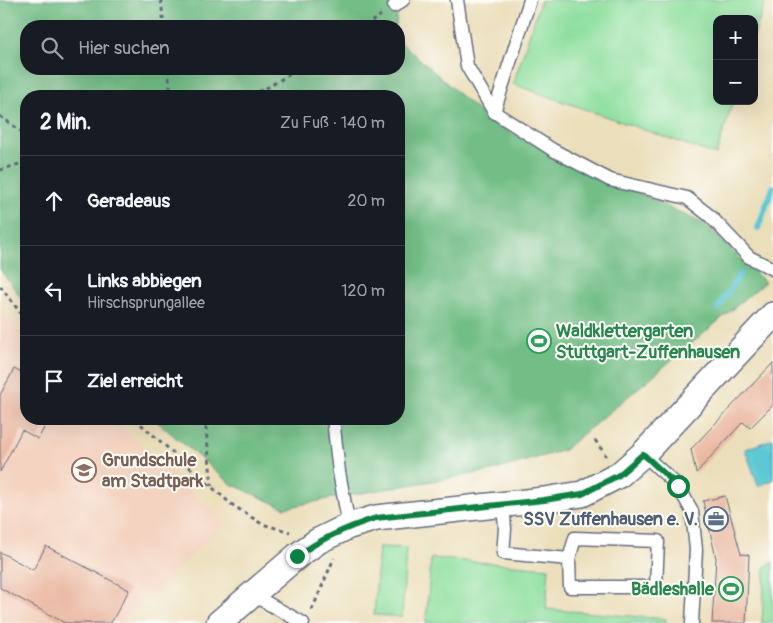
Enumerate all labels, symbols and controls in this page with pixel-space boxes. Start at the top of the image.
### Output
map controls [713,15,758,105]
button: + [713,15,758,60]
search box [20,20,405,75]
icon: search [38,34,66,62]
text: Hier suchen [78,36,170,60]
button: − [713,60,758,105]
text: 2 Min. [40,109,91,136]
text: Zu Fuß · 140 m [280,113,385,133]
icon: ahead [40,187,68,215]
text: Geradeaus [87,189,170,213]
text: 20 m [347,191,385,211]
text: Links abbiegen [87,269,202,293]
icon: left [40,277,68,305]
text: 120 m [341,281,385,301]
text: Hirschsprungallee [87,293,205,313]
place label: Waldklettergarten Stuttgart-Zuffenhausen [556,320,740,364]
sports icon: Waldklettergarten Stuttgart-Zuffenhausen [526,328,552,354]
icon: arrive [40,367,68,395]
text: Ziel erreicht [87,369,183,393]
place label: Grundschule am Stadtpark [102,449,204,493]
school or university icon: Grundschule am Stadtpark [71,457,97,483]
route start [667,475,690,498]
office icon: SSV Zuffenhausen e. V. [703,506,729,532]
place label: SSV Zuffenhausen e. V. [523,508,698,531]
route end [286,545,309,568]
sports icon: Bädleshalle [718,576,744,602]
place label: Bädleshalle [631,578,715,601]

